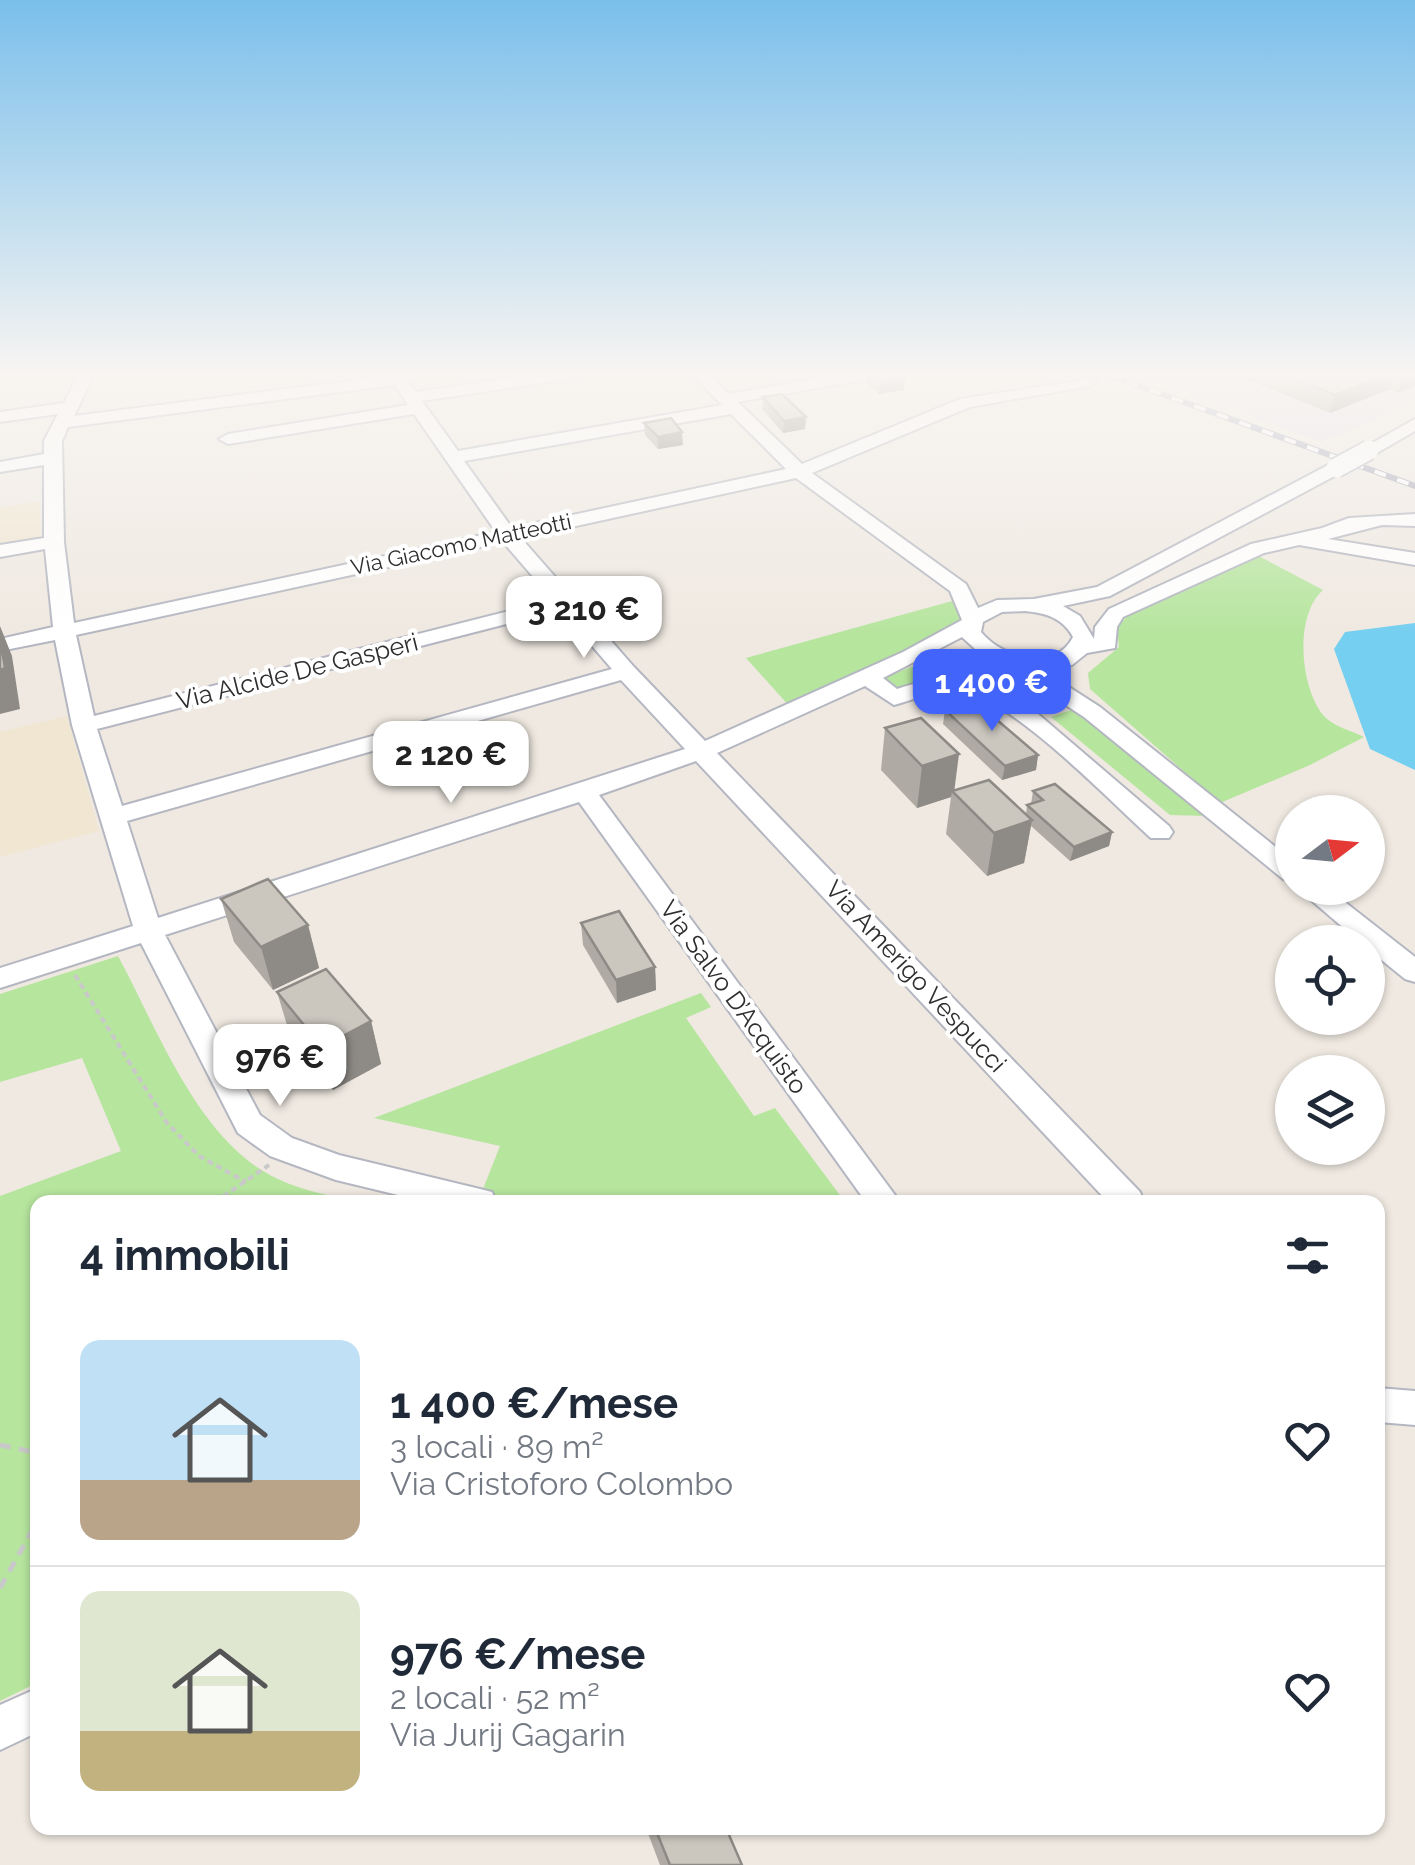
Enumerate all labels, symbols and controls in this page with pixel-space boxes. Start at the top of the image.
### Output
street label: Via Giacomo Matteotti [348,508,574,580]
pin: 3 210 € [492,576,676,661]
text: 3 210 € [528,590,640,627]
street label: Via Alcide De Gasperi [173,626,421,716]
pin: 1 400 € [900,649,1084,734]
text: 1 400 € [935,663,1049,700]
pin: 2 120 € [359,721,543,806]
text: 2 120 € [395,735,507,772]
north arrow [1275,795,1385,905]
map controls [1275,795,1385,1165]
street label: Via Amerigo Vespucci [819,874,1013,1078]
street label: Via Salvo D’Acquisto [654,894,814,1100]
button: locate [1275,925,1385,1035]
pin: 976 € [210,1024,350,1109]
text: 976 € [235,1038,325,1075]
button: layers [1275,1055,1385,1165]
icon: filters [1280,1228,1335,1283]
text: 4 immobili [80,1231,290,1280]
text: 1 400 €/mese [390,1379,678,1428]
icon: home [160,1380,280,1500]
icon: heart [1280,1413,1335,1468]
text: 3 locali · 89 m² [390,1428,604,1465]
text: Via Cristoforo Colombo [390,1465,733,1502]
text: 976 €/mese [390,1630,646,1679]
icon: home [160,1631,280,1751]
icon: heart [1280,1664,1335,1719]
text: 2 locali · 52 m² [390,1679,600,1716]
text: Via Jurij Gagarin [390,1716,626,1753]

